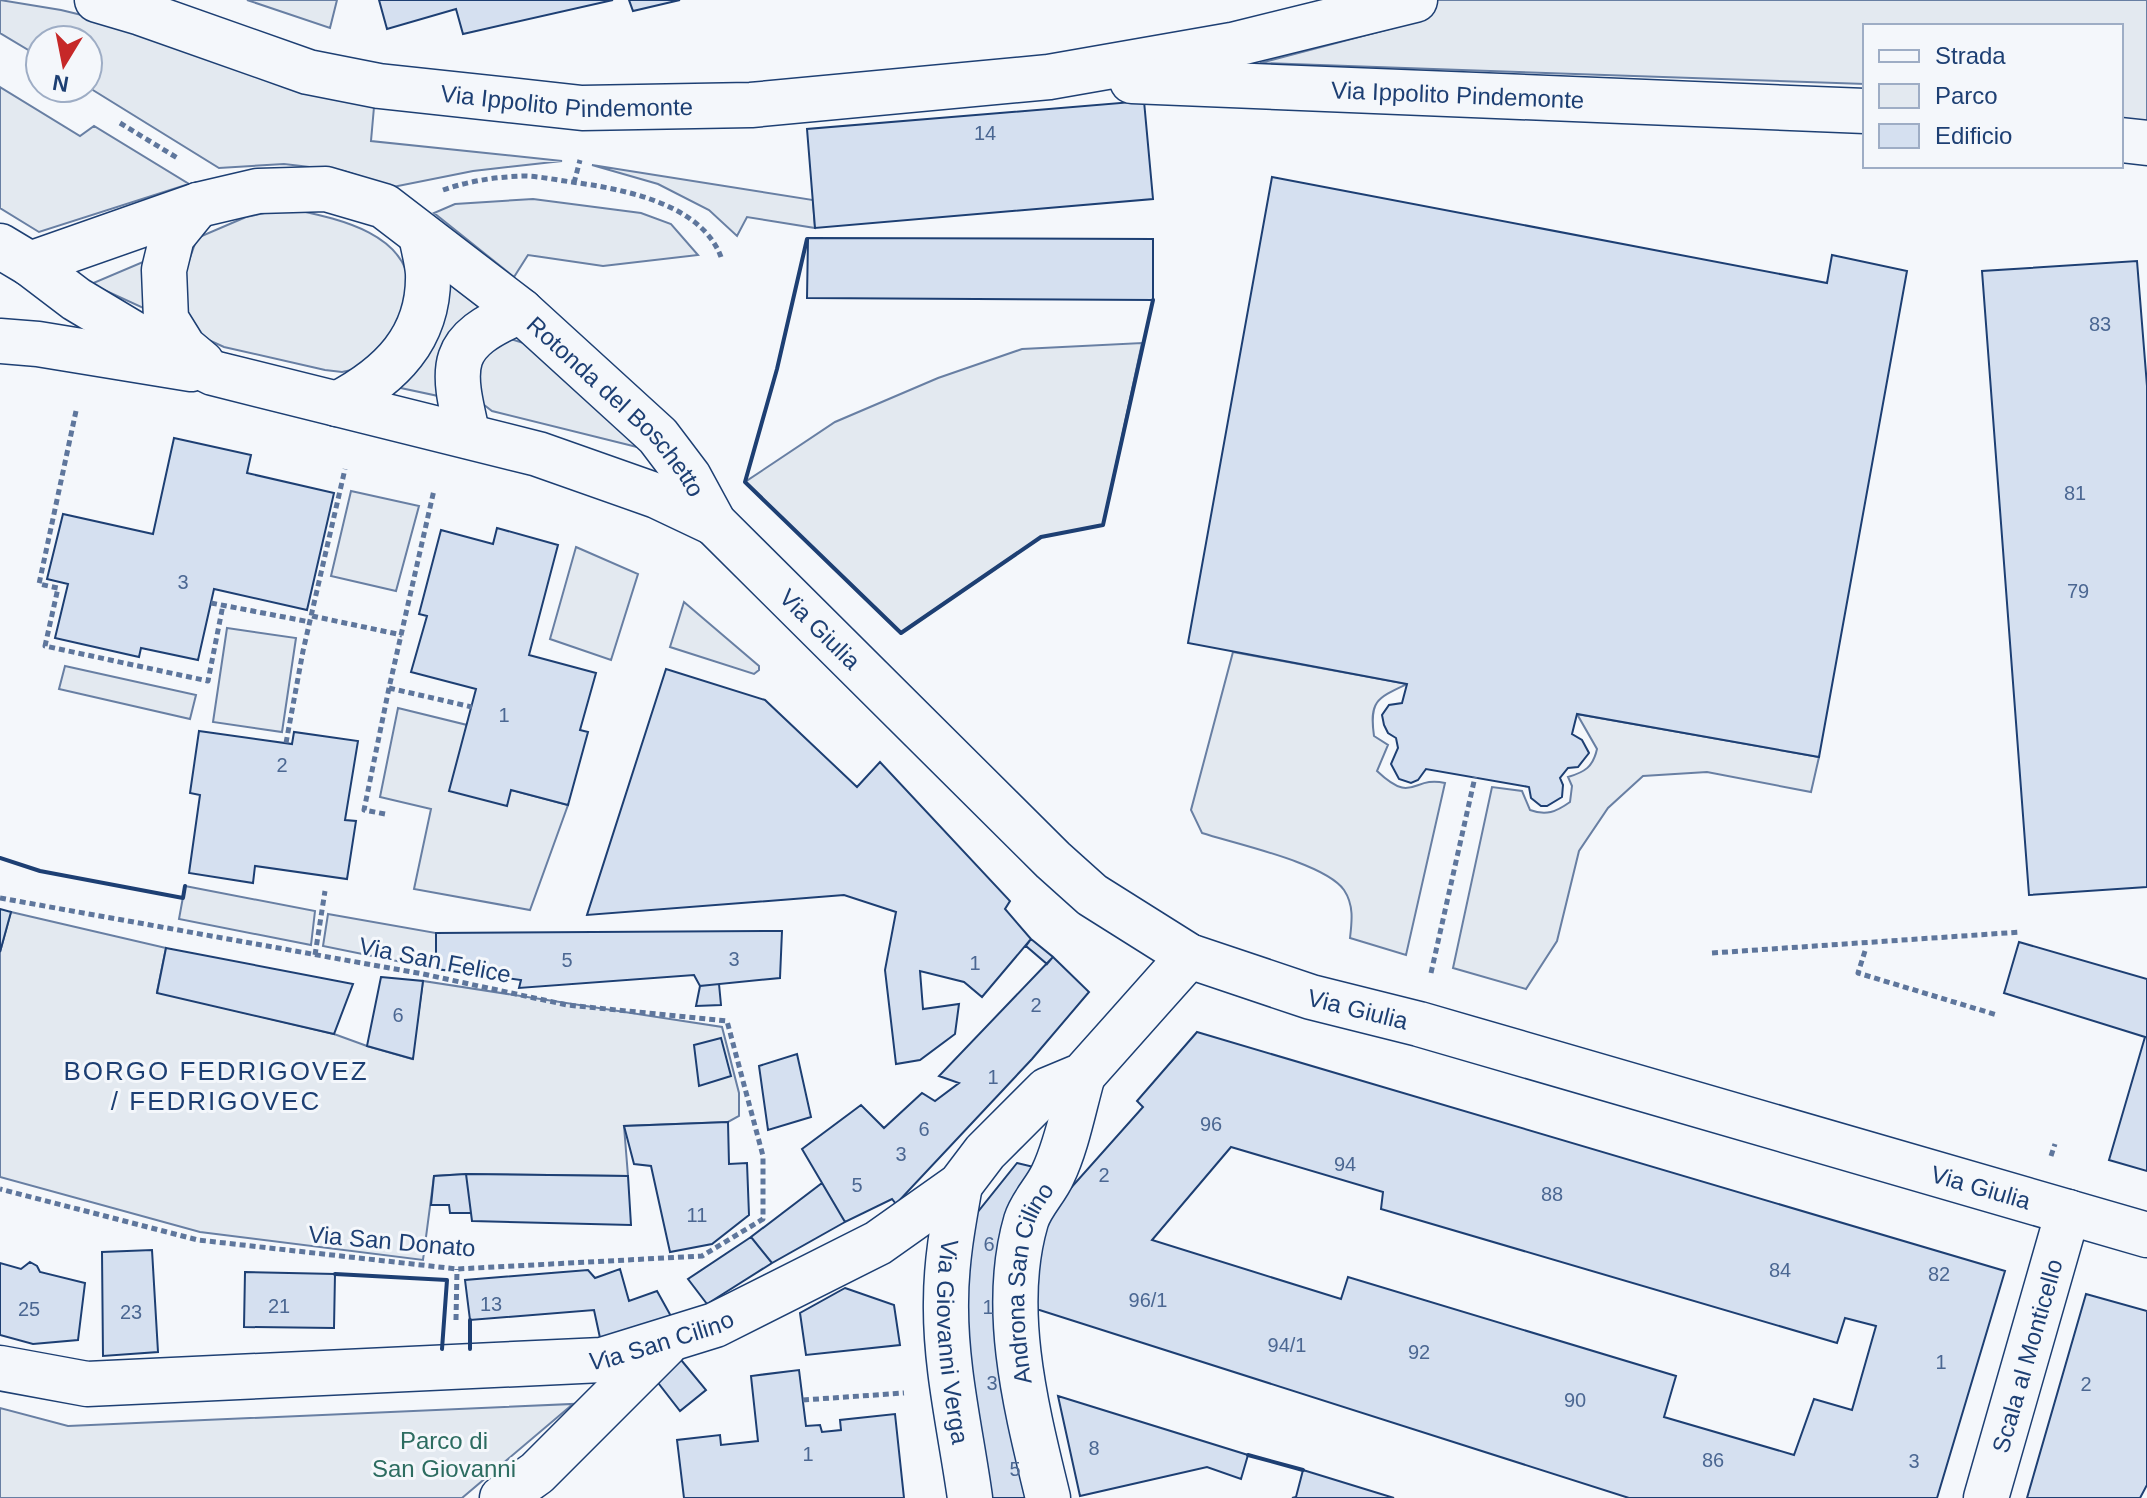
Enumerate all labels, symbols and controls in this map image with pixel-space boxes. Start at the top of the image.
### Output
north arrow [24,24,104,104]
legend [1863,24,2123,168]
text: Strada [1935,42,2006,69]
text: N [51,70,71,97]
street label: Via Ippolito Pindemonte [1331,76,1585,113]
street label: Via Ippolito Pindemonte [439,79,693,122]
text: Parco [1935,82,1998,109]
house number: 14 [974,122,996,144]
text: Edificio [1935,122,2012,149]
street label: Rotonda del Boschetto [522,310,710,501]
house number: 83 [2089,313,2111,335]
house number: 81 [2064,482,2086,504]
house number: 3 [177,571,189,593]
house number: 79 [2067,580,2089,602]
street label: Via Giulia [775,583,867,675]
house number: 1 [498,704,510,726]
house number: 2 [276,754,288,776]
street label: Via San Felice [357,932,513,988]
house number: 3 [728,948,740,970]
house number: 5 [561,949,573,971]
house number: 1 [969,952,981,974]
street label: Via Giulia [1305,983,1411,1034]
house number: 2 [1030,994,1042,1016]
house number: 6 [392,1004,404,1026]
district label: BORGO FEDRIGOVEZ / FEDRIGOVEC [63,1056,369,1116]
house number: 1 [987,1066,999,1088]
house number: 96 [1200,1113,1222,1135]
house number: 6 [918,1118,930,1140]
house number: 3 [895,1143,907,1165]
house number: 94 [1334,1153,1356,1175]
street label: Via Giulia [1928,1160,2034,1214]
house number: 2 [1098,1164,1110,1186]
house number: 5 [851,1174,863,1196]
street label: Androna San Cilino [1002,1177,1059,1386]
house number: 88 [1541,1183,1563,1205]
house number: 11 [687,1204,707,1226]
street label: Via San Donato [307,1220,477,1262]
house number: 6 [983,1233,995,1255]
street label: Via Giovanni Verga [932,1238,975,1446]
street label: Scala al Monticello [1986,1256,2067,1456]
house number: 84 [1769,1259,1791,1281]
house number: 82 [1928,1263,1950,1285]
house number: 96/1 [1129,1289,1167,1311]
house number: 13 [480,1293,502,1315]
house number: 21 [268,1295,290,1317]
house number: 1 [982,1296,994,1318]
house number: 25 [18,1298,40,1320]
house number: 23 [120,1301,142,1323]
street label: Via San Cilino [588,1304,738,1374]
house number: 94/1 [1268,1334,1306,1356]
house number: 92 [1408,1341,1430,1363]
house number: 1 [1935,1351,1947,1373]
house number: 3 [986,1372,998,1394]
house number: 2 [2080,1373,2092,1395]
house number: 90 [1564,1389,1586,1411]
park label: Parco di San Giovanni [372,1427,516,1482]
house number: 8 [1088,1437,1100,1459]
house number: 1 [802,1443,814,1465]
house number: 86 [1702,1449,1724,1471]
house number: 3 [1908,1450,1920,1472]
house number: 5 [1009,1458,1021,1480]

